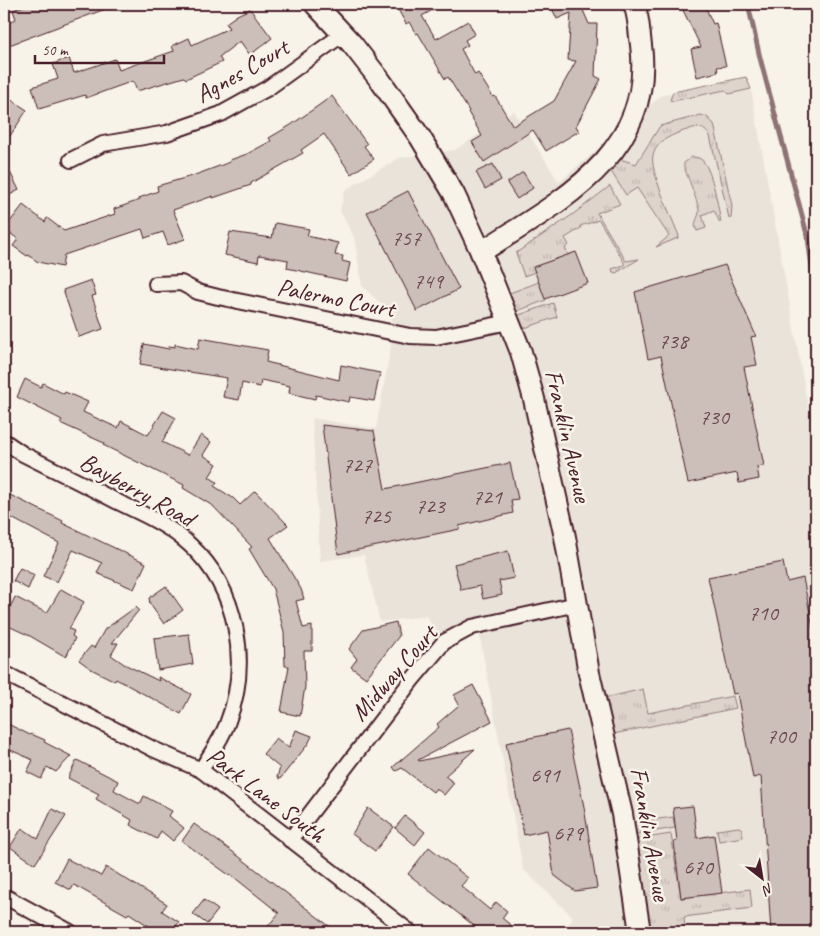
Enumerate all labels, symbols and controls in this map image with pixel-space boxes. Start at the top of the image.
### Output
street label: Agnes Court [190,30,297,110]
scale bar [35,32,164,64]
text: 50 m [42,41,69,60]
house number: 757 [391,224,422,252]
house number: 749 [413,267,445,295]
street label: Palermo Court [275,271,400,326]
house number: 738 [658,327,690,355]
street label: Franklin Avenue [537,367,599,507]
house number: 730 [699,403,731,431]
street label: Bayberry Road [74,445,203,536]
house number: 727 [342,451,373,479]
house number: 721 [472,483,503,511]
house number: 723 [415,492,447,520]
house number: 725 [361,502,392,530]
house number: 710 [748,599,780,627]
street label: Midway Court [343,616,446,728]
house number: 700 [766,722,798,750]
street label: Park Lane South [200,740,333,851]
house number: 691 [530,761,561,789]
street label: Franklin Avenue [623,765,678,905]
house number: 679 [553,819,585,847]
house number: 670 [683,853,715,881]
north arrow [738,854,788,904]
text: N [758,879,777,899]

